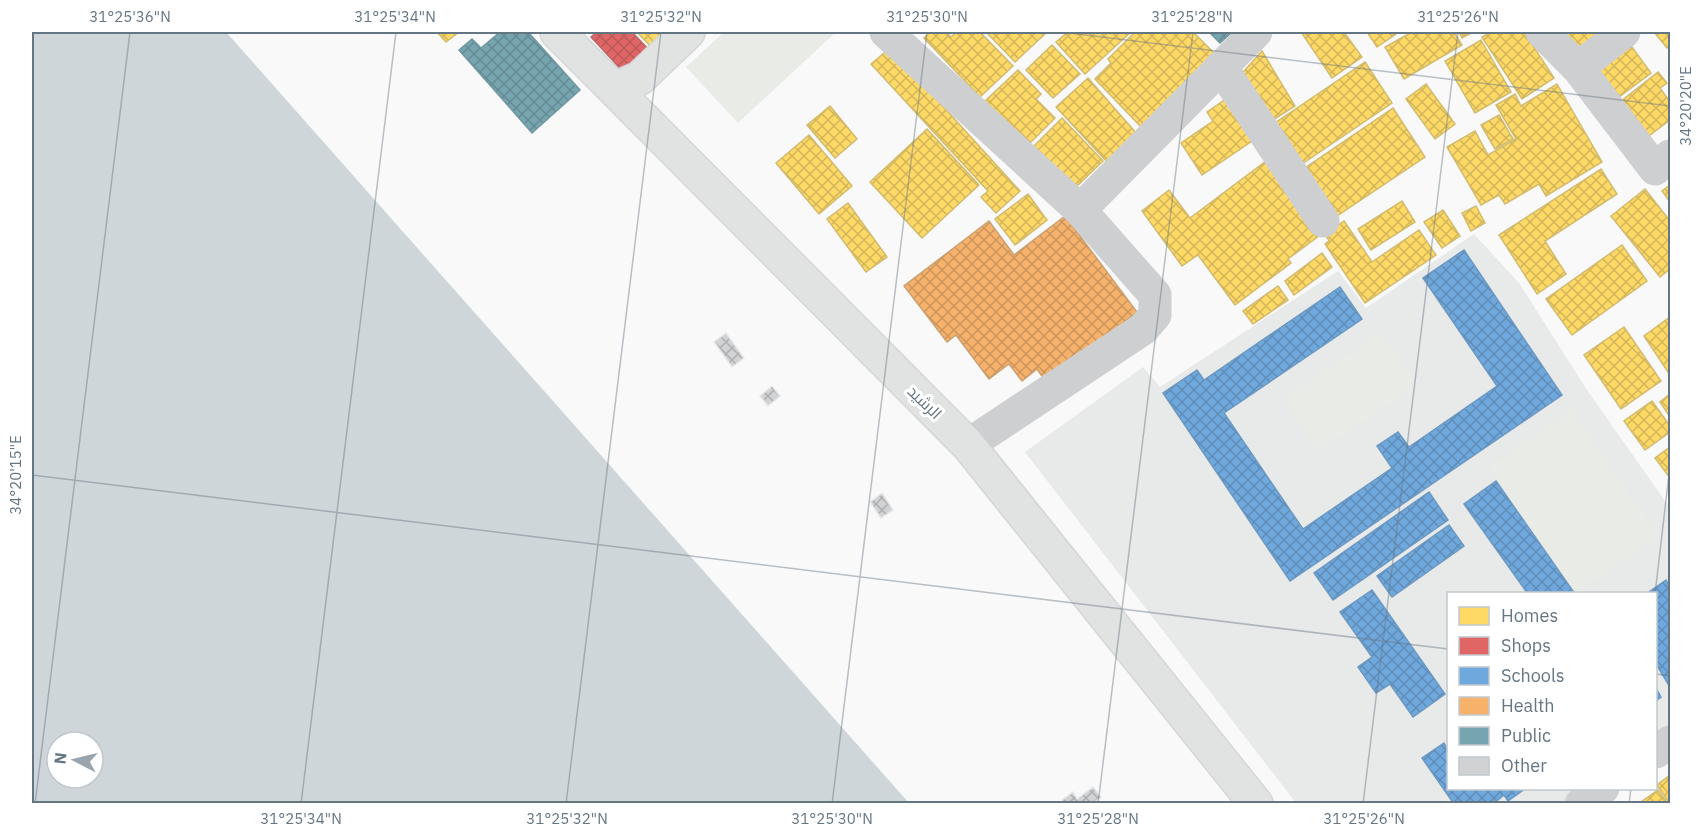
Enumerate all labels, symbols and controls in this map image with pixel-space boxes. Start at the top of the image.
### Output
text: 31°25'36"N [89,7,171,26]
text: 31°25'34"N [354,7,436,26]
text: 31°25'32"N [620,7,702,26]
text: 31°25'30"N [886,7,968,26]
text: 31°25'28"N [1151,7,1233,26]
text: 31°25'26"N [1417,7,1499,26]
text: 34°20'20"E [1676,66,1695,146]
street label: الرشيد [904,381,946,423]
text: 34°20'15"E [6,435,25,515]
legend [1447,592,1657,790]
text: Homes [1501,604,1558,627]
text: Shops [1501,634,1551,657]
text: Schools [1501,664,1565,687]
text: Health [1501,694,1555,717]
text: Public [1501,724,1551,747]
north arrow [45,730,105,790]
text: N [49,751,71,765]
text: Other [1501,754,1547,777]
text: 31°25'34"N [260,809,342,828]
text: 31°25'32"N [526,809,608,828]
text: 31°25'30"N [791,809,873,828]
text: 31°25'28"N [1057,809,1139,828]
text: 31°25'26"N [1323,809,1405,828]

